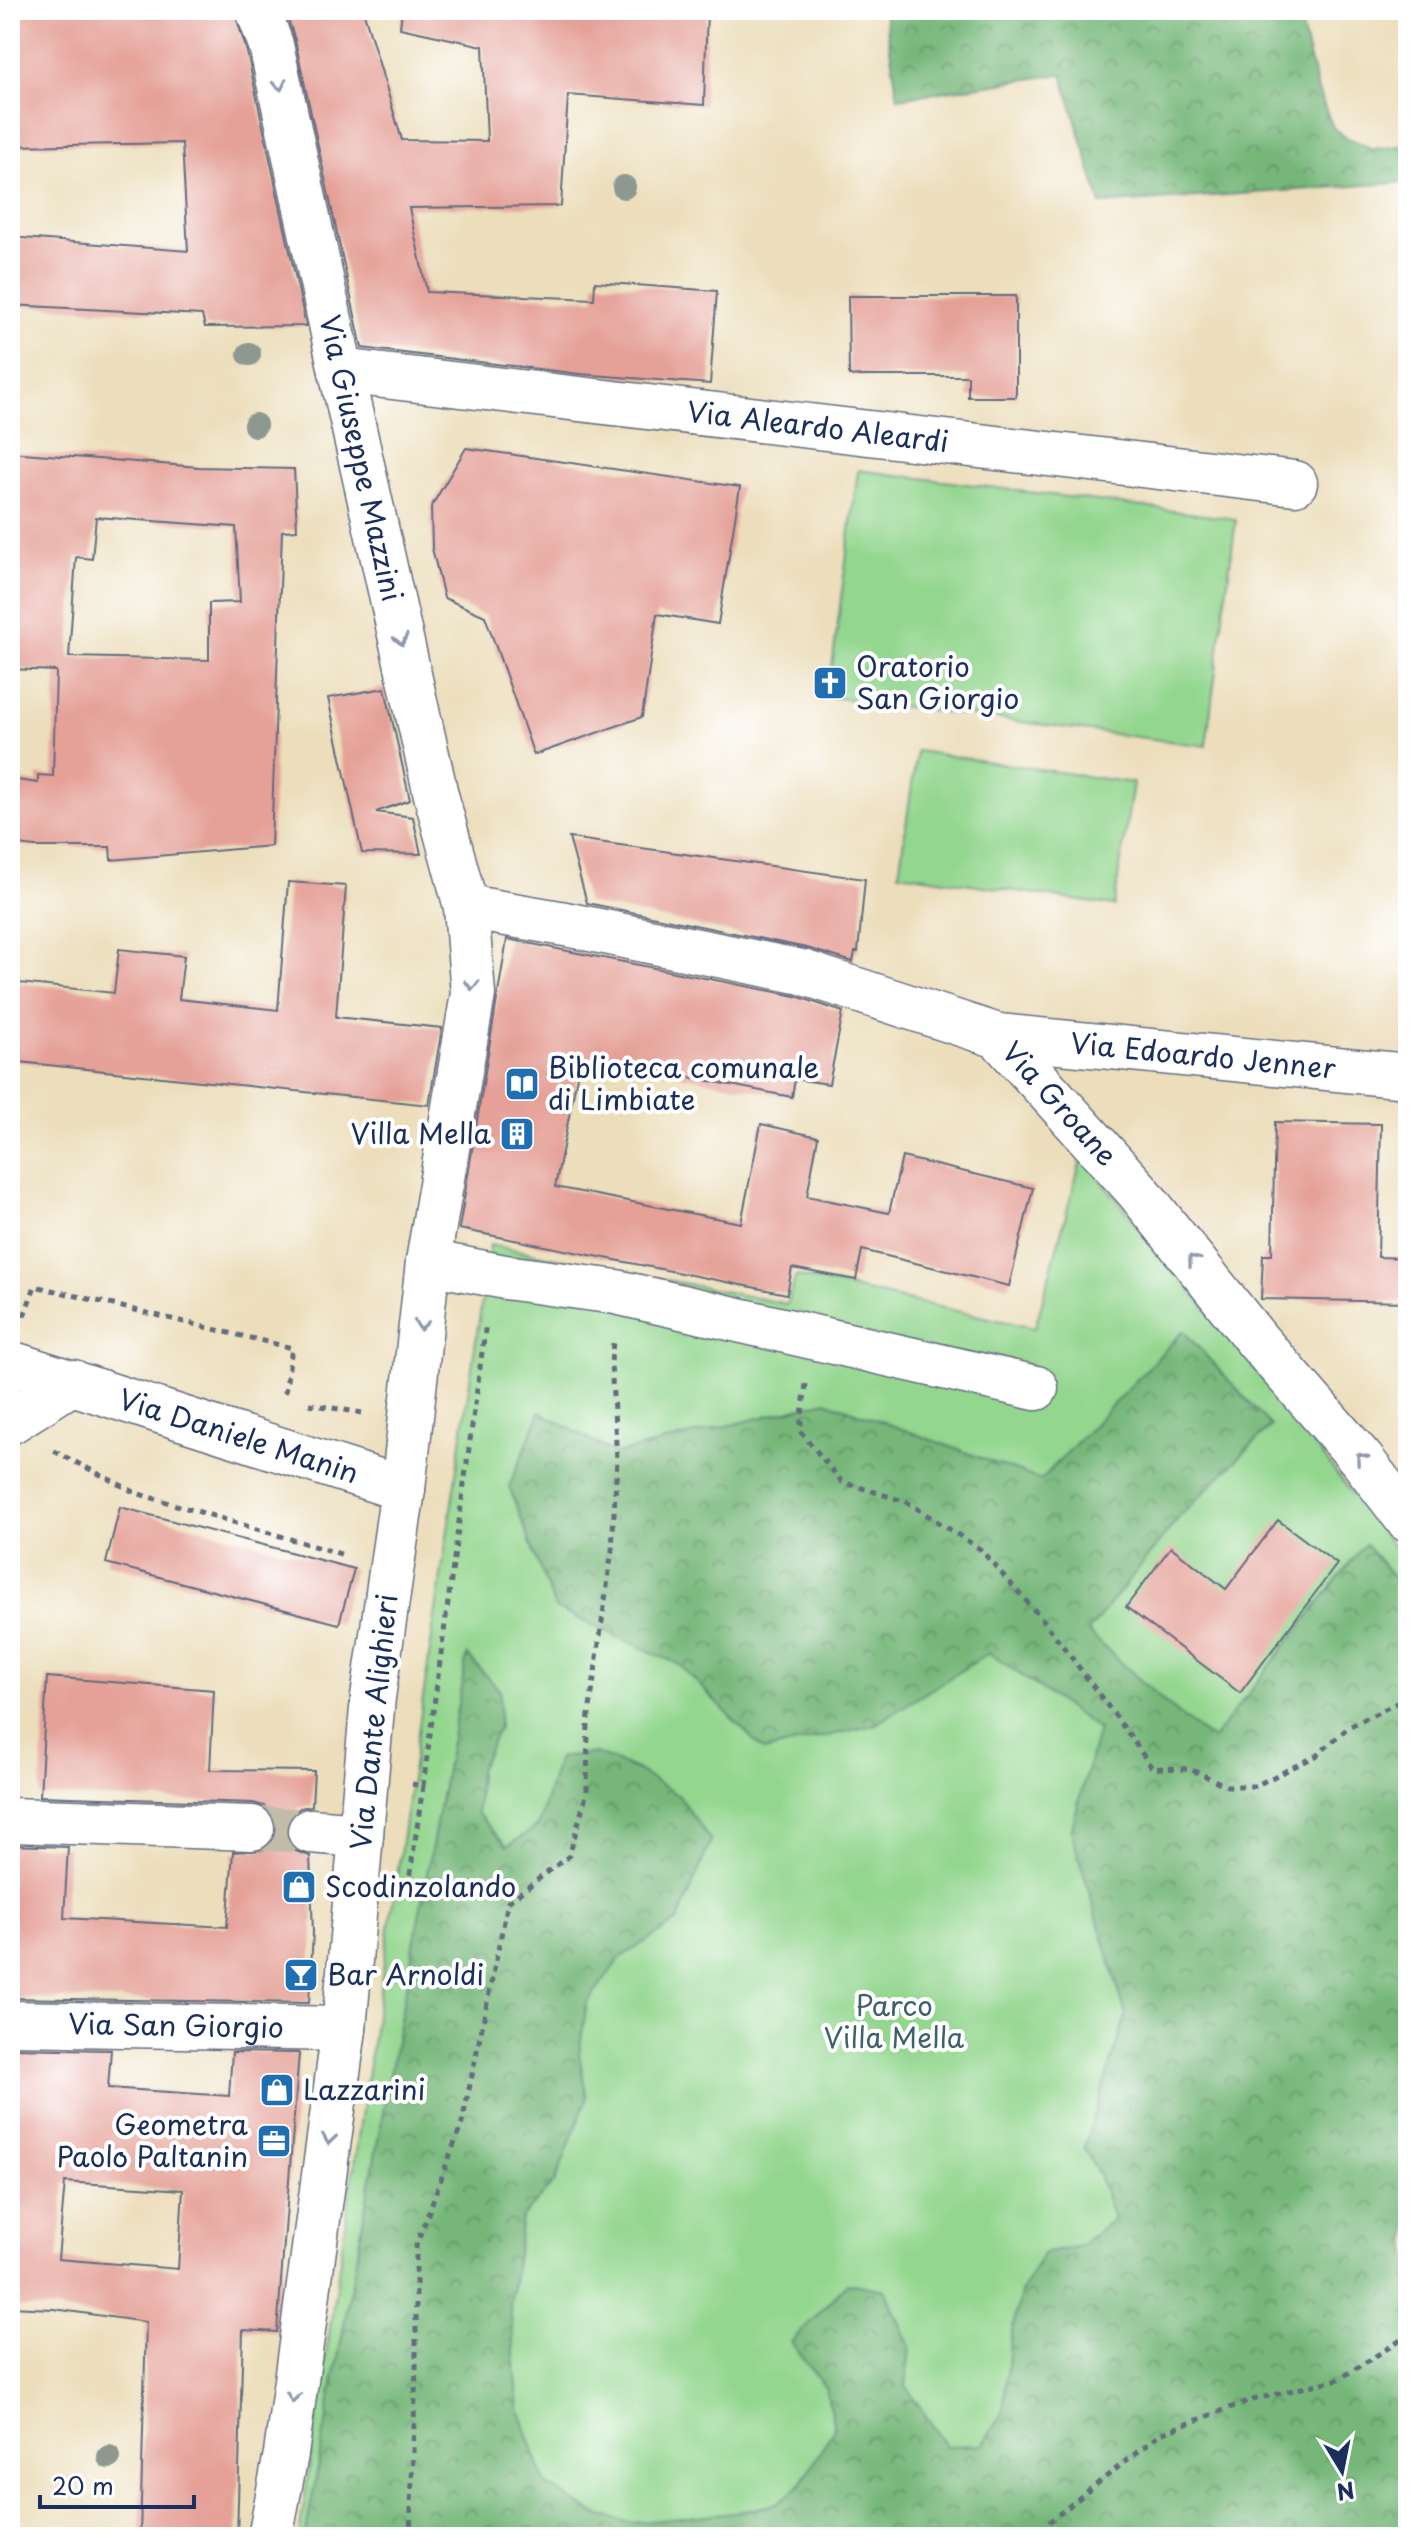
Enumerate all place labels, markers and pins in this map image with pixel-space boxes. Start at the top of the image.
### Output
place label: Oratorio San Giorgio [856,644,1019,719]
church icon: Oratorio San Giorgio [811,664,849,702]
place label: Biblioteca comunale di Limbiate [548,1045,819,1120]
library icon: Biblioteca comunale di Limbiate [503,1065,541,1103]
place label: Villa Mella [350,1111,492,1154]
building icon: Villa Mella [498,1115,536,1153]
place label: Scodinzolando [325,1864,516,1907]
shop icon: Scodinzolando [280,1868,318,1906]
place label: Bar Arnoldi [327,1952,484,1995]
bar icon: Bar Arnoldi [282,1956,320,1994]
place label: Lazzarini [303,2067,426,2110]
shop icon: Lazzarini [258,2071,296,2109]
place label: Geometra Paolo Paltanin [56,2102,249,2177]
office icon: Geometra Paolo Paltanin [255,2122,293,2160]

